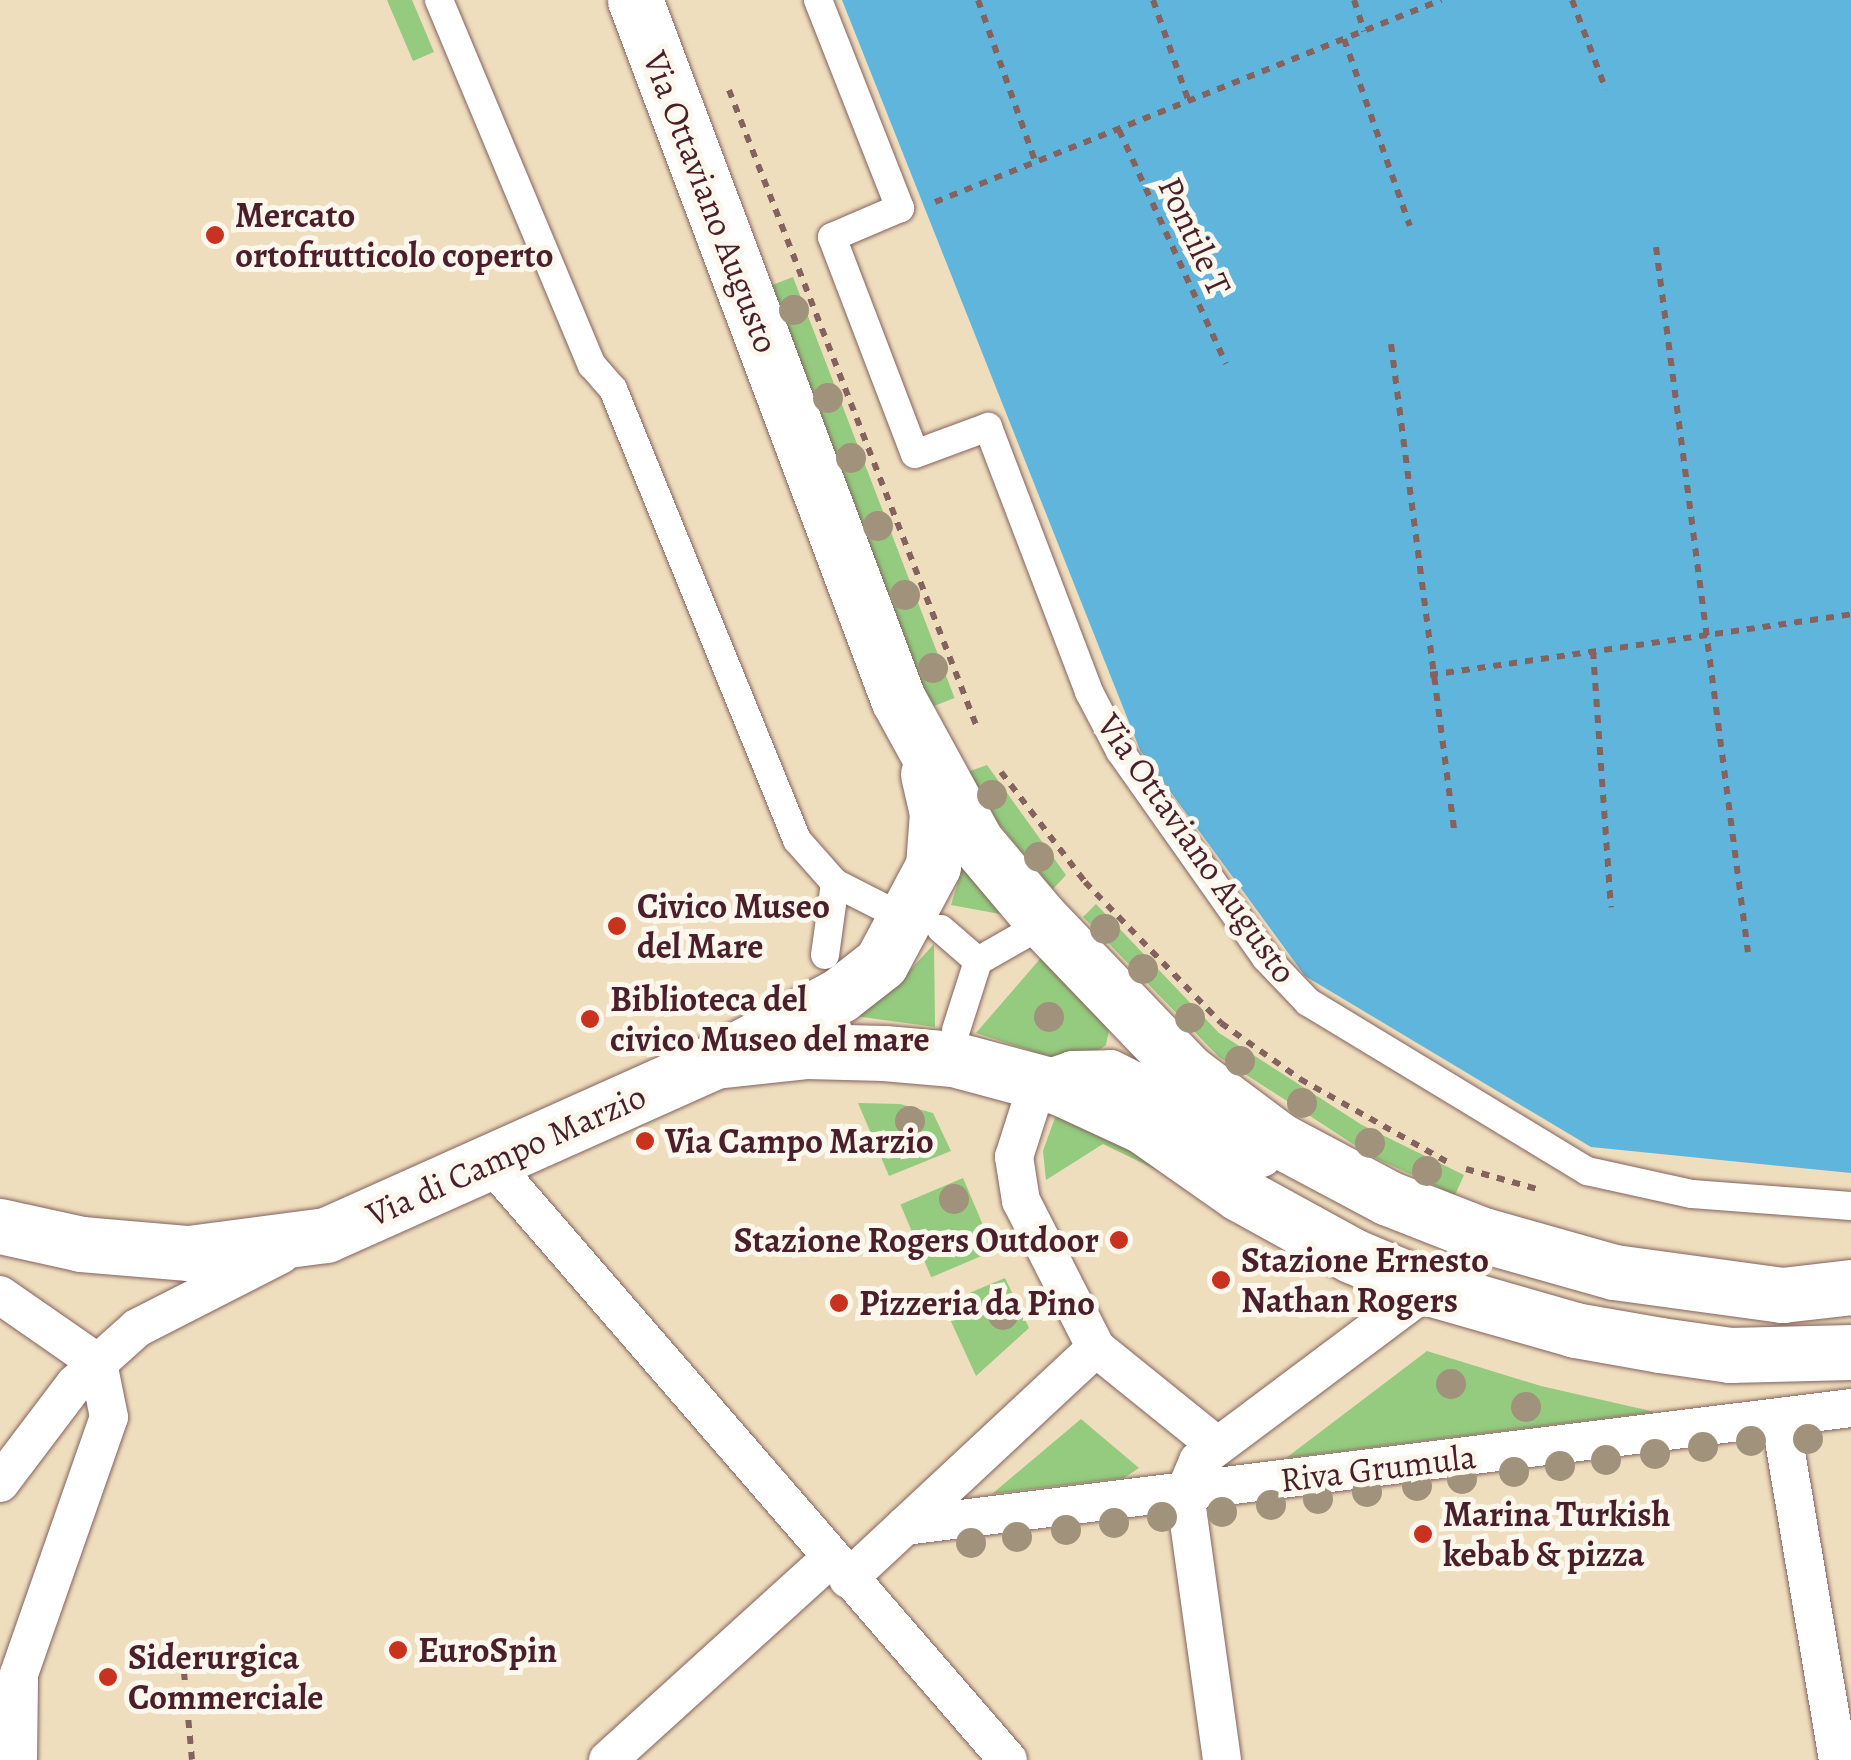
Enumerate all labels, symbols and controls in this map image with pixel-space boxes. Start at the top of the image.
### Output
street label: Via Ottaviano Augusto [634,45,788,359]
street label: Pontile T [1149,170,1241,302]
place label: Mercato ortofrutticolo coperto [235,194,554,276]
marker: Mercato ortofrutticolo coperto [204,224,226,246]
street label: Via Ottaviano Augusto [1088,705,1306,991]
place label: Civico Museo del Mare [637,885,830,967]
marker: Civico Museo del Mare [606,915,628,937]
place label: Biblioteca del civico Museo del mare [610,978,930,1060]
marker: Biblioteca del civico Museo del mare [579,1008,601,1030]
street label: Via di Campo Marzio [360,1075,652,1235]
place label: Via Campo Marzio [665,1120,934,1162]
marker: Via Campo Marzio [634,1130,656,1152]
place label: Stazione Rogers Outdoor [734,1219,1099,1261]
marker: Stazione Rogers Outdoor [1108,1229,1130,1251]
place label: Stazione Ernesto Nathan Rogers [1241,1239,1489,1321]
marker: Stazione Ernesto Nathan Rogers [1210,1269,1232,1291]
place label: Pizzeria da Pino [859,1282,1095,1324]
marker: Pizzeria da Pino [828,1292,850,1314]
street label: Riva Grumula [1278,1435,1478,1501]
place label: Marina Turkish kebab & pizza [1443,1493,1671,1575]
marker: Marina Turkish kebab & pizza [1412,1523,1434,1545]
place label: EuroSpin [418,1629,557,1671]
place label: Siderurgica Commerciale [128,1636,324,1718]
marker: EuroSpin [387,1639,409,1661]
marker: Siderurgica Commerciale [97,1666,119,1688]

